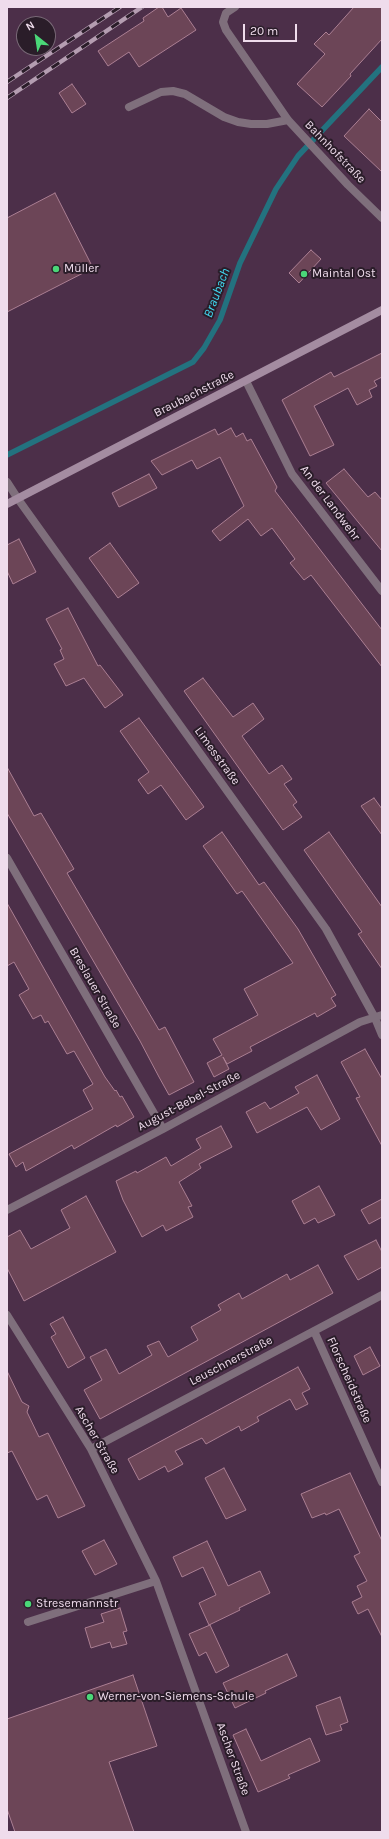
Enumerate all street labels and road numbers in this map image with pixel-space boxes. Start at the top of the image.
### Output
street label: Bahnhofstraße [302,118,368,186]
street label: Braubachstraße [151,368,237,420]
street label: An der Landwehr [297,463,363,543]
street label: Limesstraße [191,724,243,788]
street label: Breslauer Straße [66,945,124,1031]
street label: August-Bebel-Straße [135,1068,243,1134]
street label: Leuschnerstraße [187,1333,275,1389]
street label: Florscheidstraße [324,1335,374,1425]
street label: Ascher Straße [72,1403,122,1477]
street label: Ascher Straße [213,1721,253,1797]

